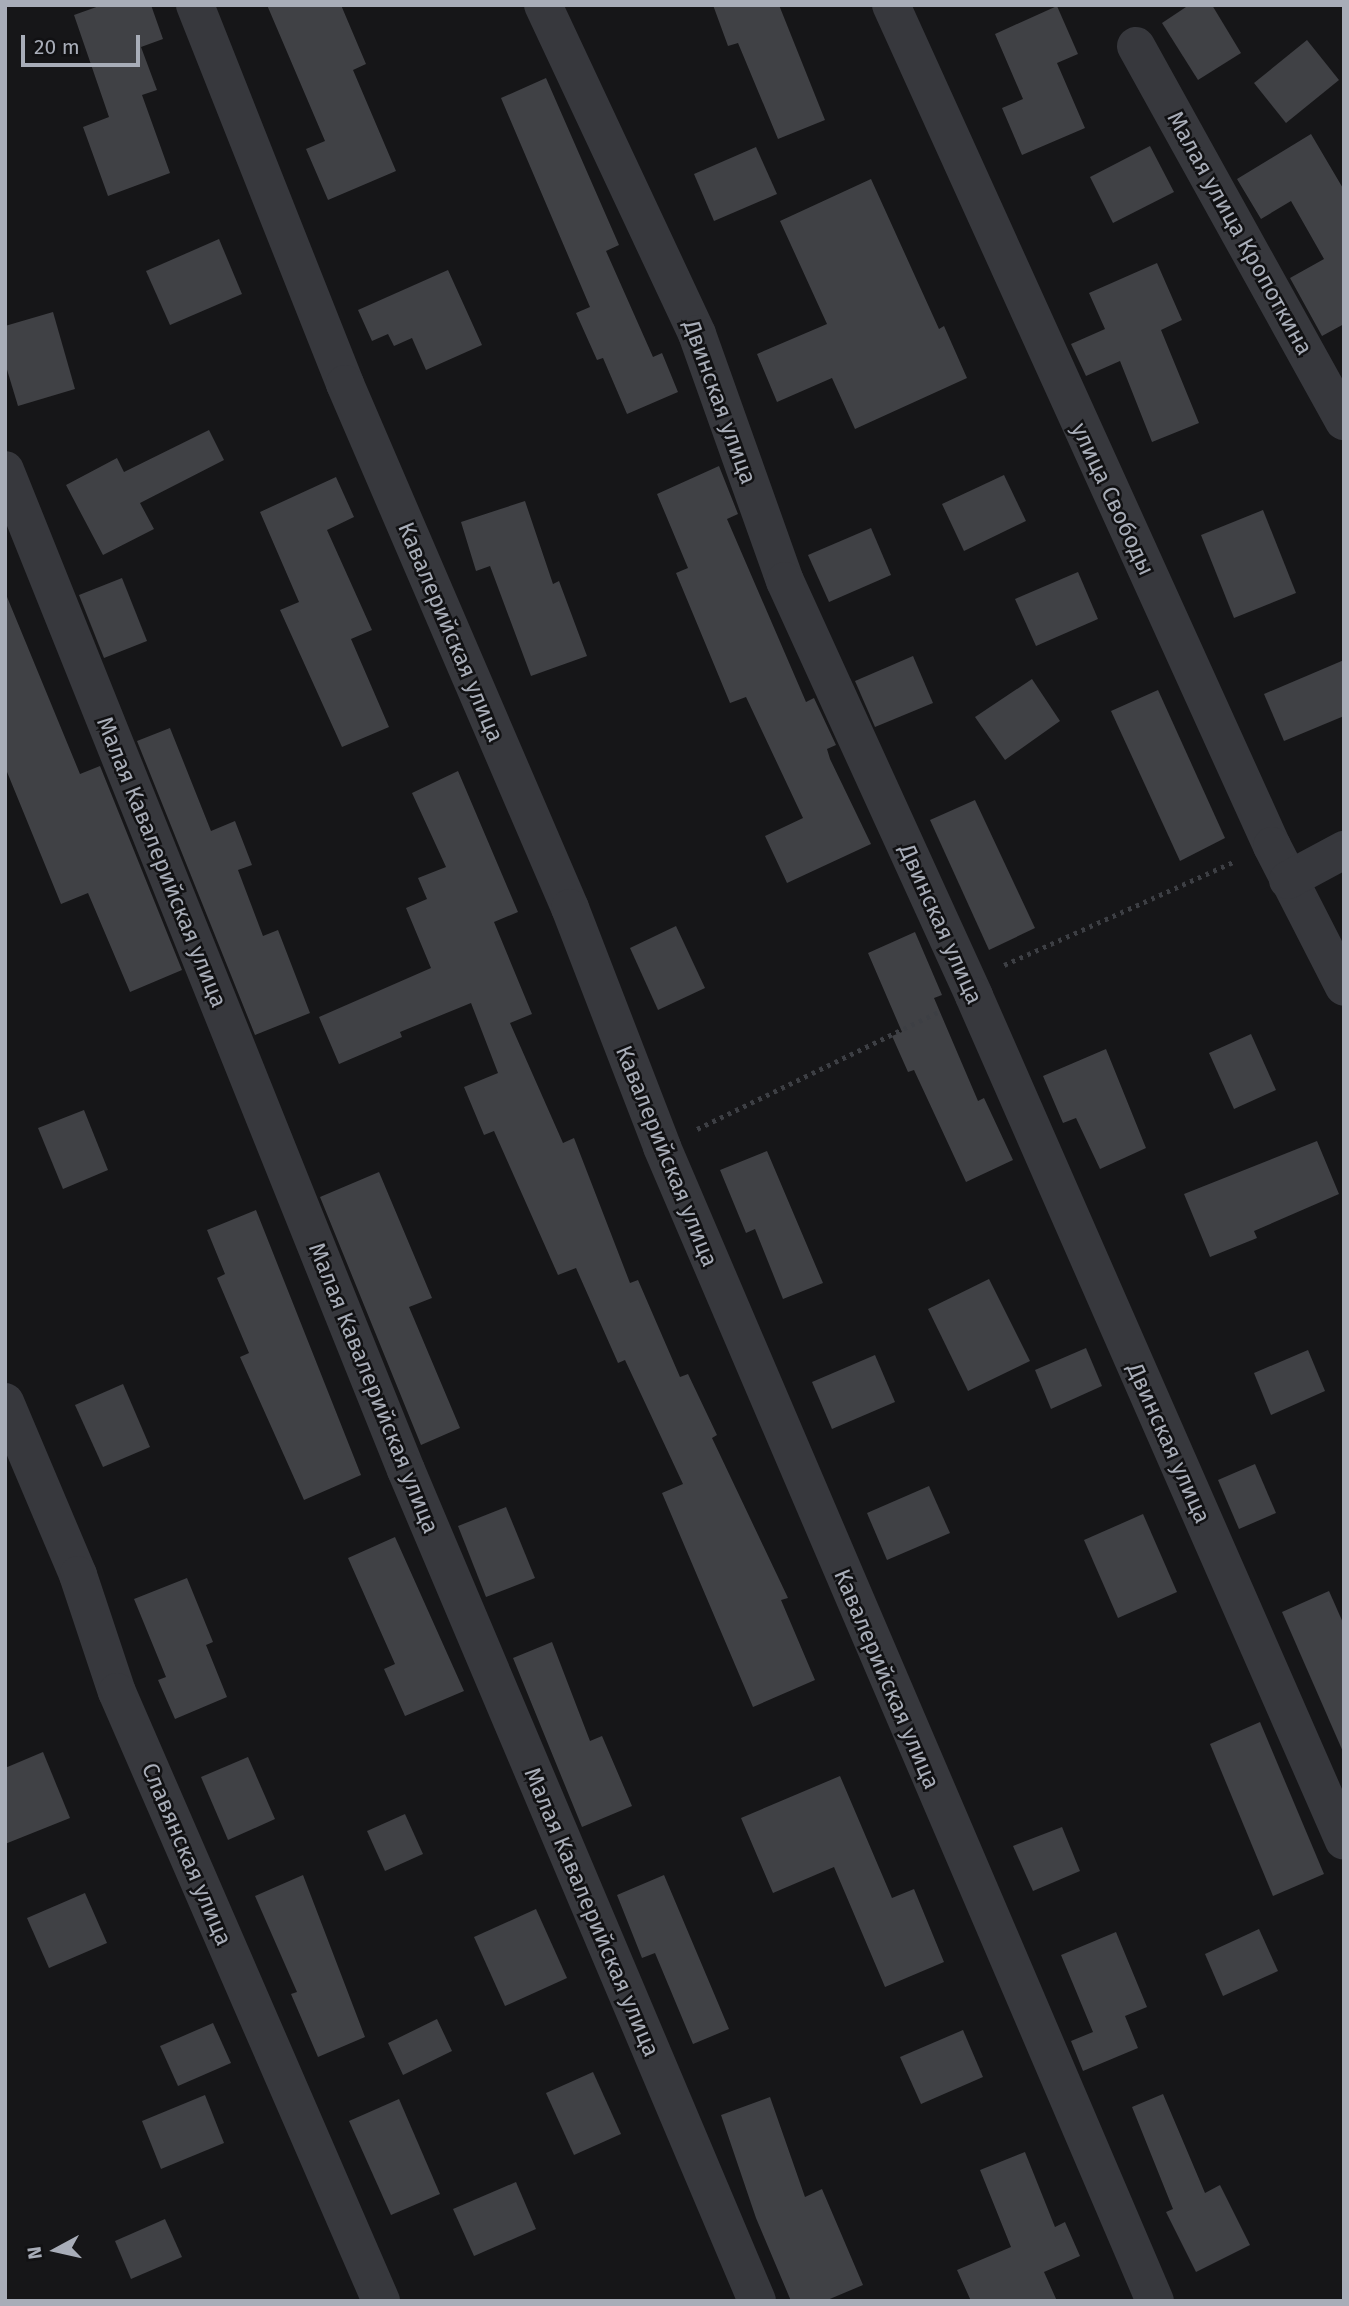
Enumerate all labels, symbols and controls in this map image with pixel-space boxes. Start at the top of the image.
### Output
scale bar [24,21,144,65]
text: 20 m [34,34,80,60]
street label: Малая улица Кропоткина [1161,106,1319,360]
street label: Двинская улица [678,316,762,488]
street label: улица Свободы [1066,418,1160,580]
street label: Кавалерийская улица [392,518,510,746]
street label: Малая Кавалерийская улица [91,713,233,1011]
street label: Двинская улица [893,840,989,1008]
street label: Кавалерийская улица [610,1041,724,1271]
street label: Малая Кавалерийская улица [303,1239,445,1537]
street label: Двинская улица [1121,1359,1217,1527]
street label: Кавалерийская улица [828,1565,946,1793]
street label: Славянская улица [136,1758,238,1950]
street label: Малая Кавалерийская улица [519,1763,665,2061]
north arrow [21,2215,91,2285]
text: N [22,2245,47,2261]

